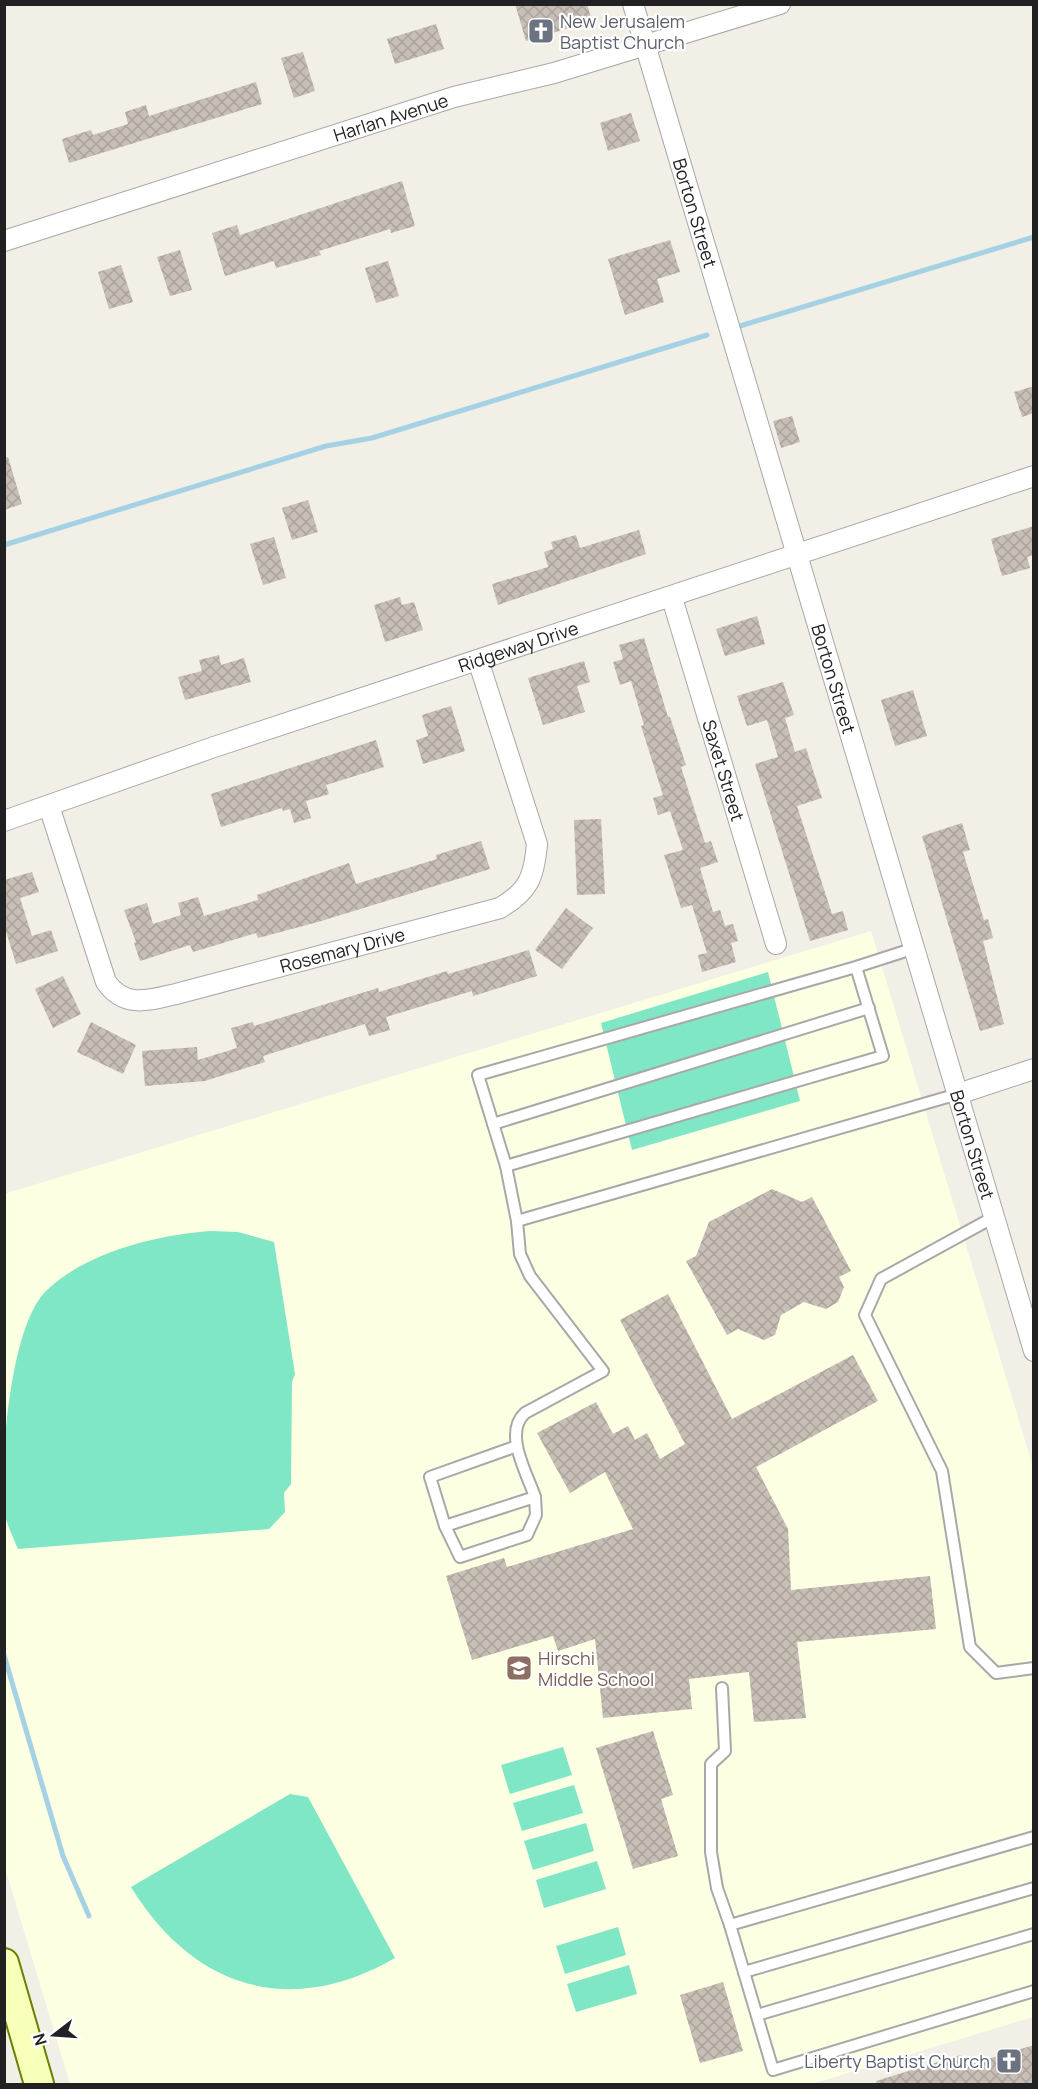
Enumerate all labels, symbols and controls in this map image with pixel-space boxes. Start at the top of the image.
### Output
place label: New Jerusalem Baptist Church [560,9,685,54]
church icon: New Jerusalem Baptist Church [526,16,556,46]
street label: Harlan Avenue [330,88,451,147]
street label: Borton Street [668,155,723,270]
street label: Ridgeway Drive [455,615,581,677]
street label: Borton Street [806,621,861,736]
street label: Saxet Street [697,717,750,824]
street label: Rosemary Drive [277,922,407,978]
street label: Borton Street [945,1087,1000,1202]
place label: Hirschi Middle School [538,1646,654,1691]
school or university icon: Hirschi Middle School [504,1653,534,1683]
north arrow [24,2005,84,2065]
text: N [27,2031,52,2048]
church icon: Liberty Baptist Church [994,2046,1024,2076]
place label: Liberty Baptist Church [804,2049,990,2073]

